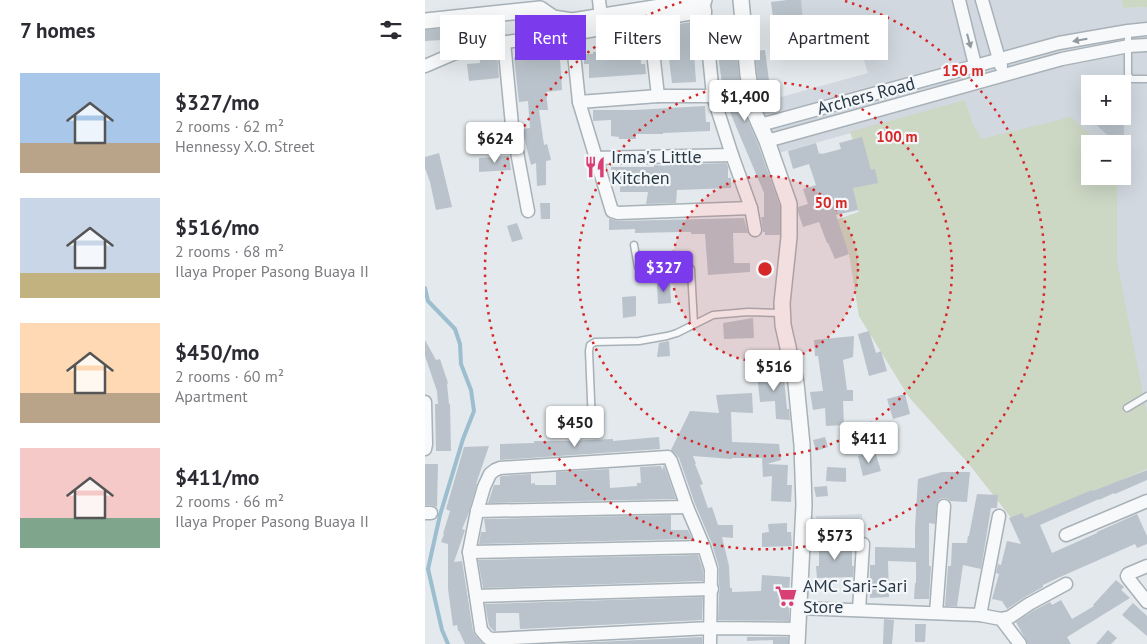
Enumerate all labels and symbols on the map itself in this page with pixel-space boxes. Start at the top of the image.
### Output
one-way arrow [966,34,974,49]
one-way arrow [1072,36,1088,44]
text: 150 m [942,61,984,80]
street label: Archers Road [814,71,917,120]
pin: $1,400 [704,80,786,122]
pin: $624 [465,121,525,164]
text: 100 m [876,127,918,146]
place label: Irma's Little Kitchen [611,145,702,189]
restaurant icon: Irma's Little Kitchen [582,154,608,180]
text: 50 m [815,193,847,212]
pin: $327 [634,250,694,293]
centre of rings [756,260,774,278]
pin: $516 [744,350,804,392]
pin: $450 [545,406,605,448]
pin: $411 [839,422,899,464]
pin: $573 [805,518,865,561]
place label: AMC Sari-Sari Store [803,574,907,618]
supermarket icon: AMC Sari-Sari Store [773,583,799,609]

